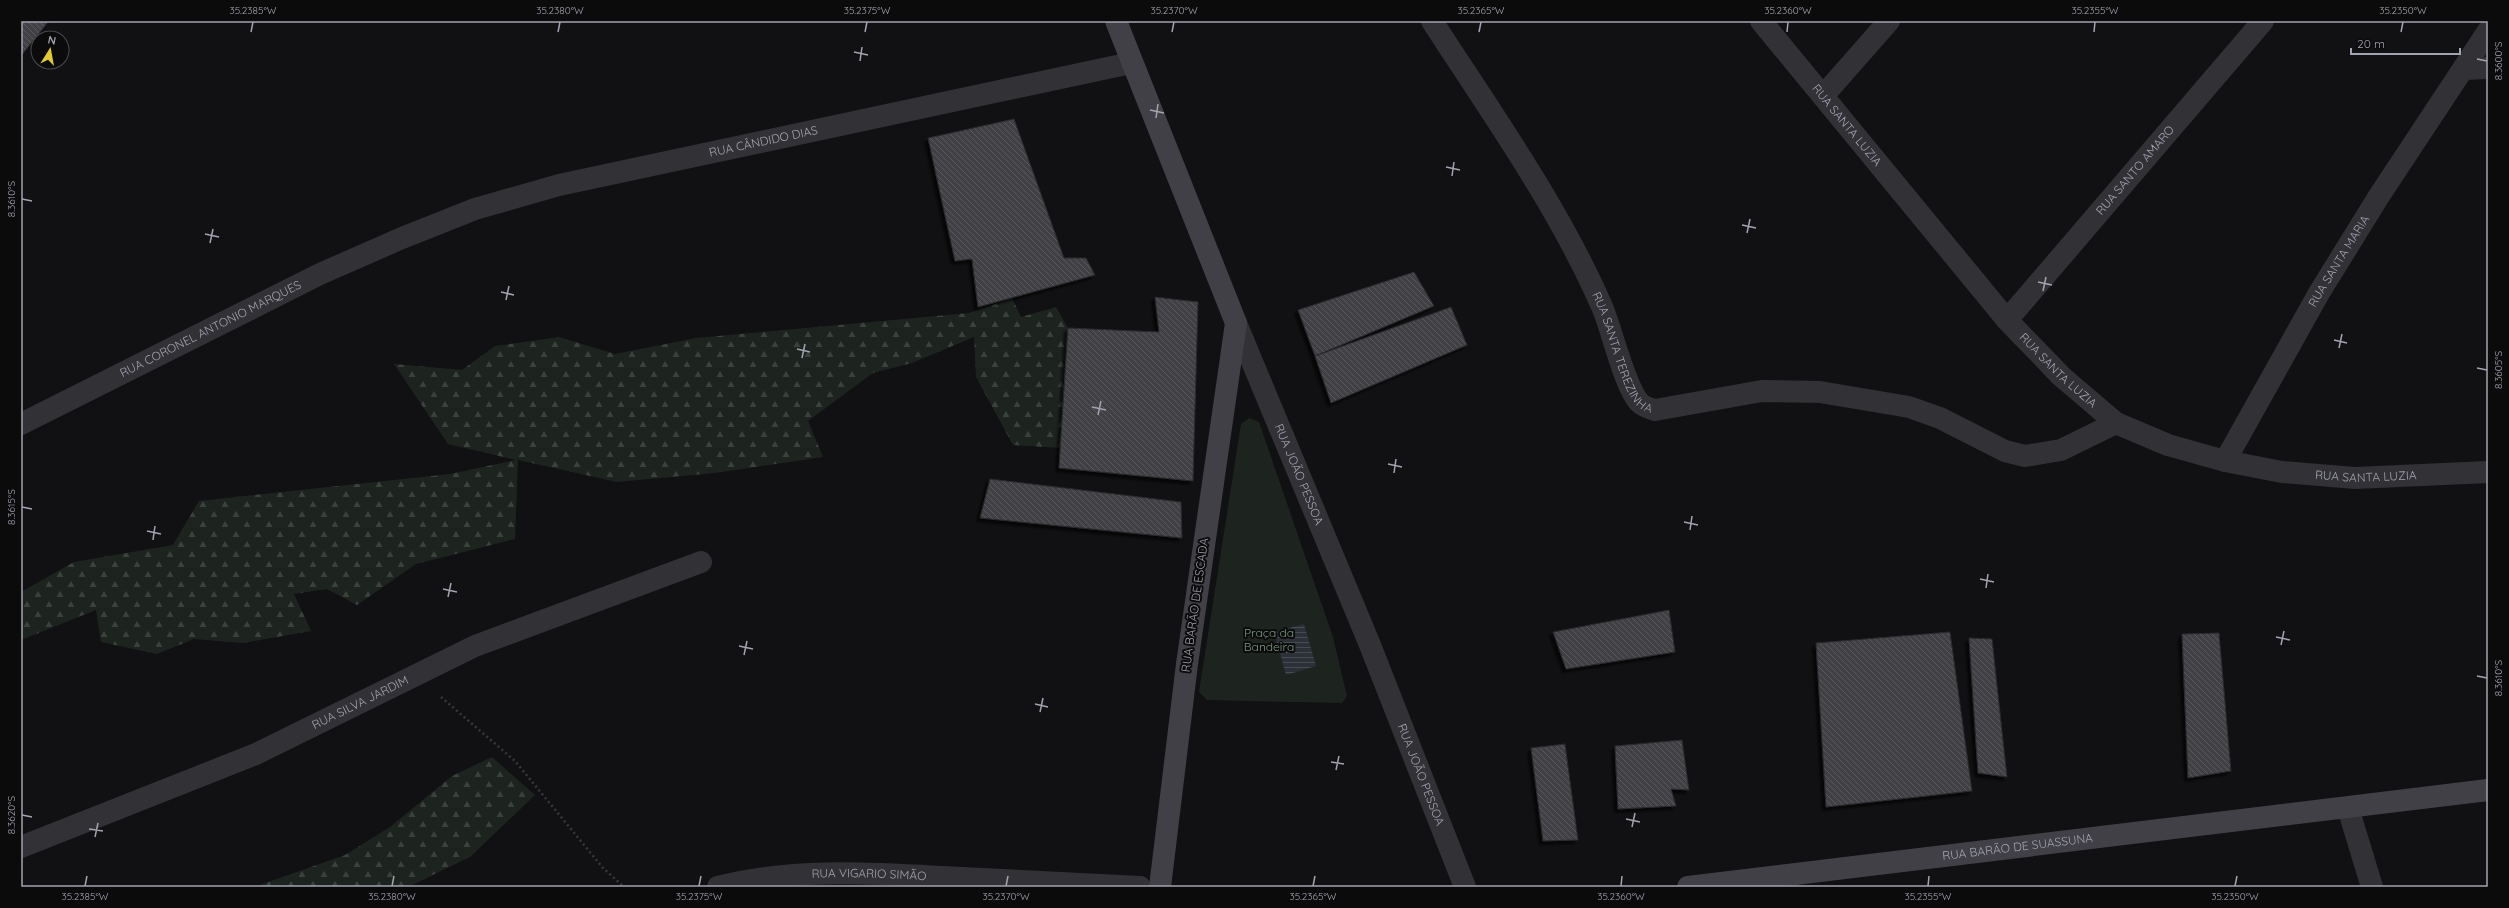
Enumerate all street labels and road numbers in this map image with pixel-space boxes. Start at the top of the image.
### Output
street label: RUA SANTA LUZIA [1809,81,1885,169]
street label: RUA CÂNDIDO DIAS [708,122,819,160]
street label: RUA SANTO AMARO [2092,122,2177,218]
street label: RUA SANTA MARIA [2305,212,2372,310]
street label: RUA CORONEL ANTONIO MARQUES [117,277,304,380]
street label: RUA SANTA TEREZINHA [1589,289,1655,416]
street label: RUA SANTA LUZIA [2017,330,2100,411]
street label: RUA JOÃO PESSOA [1272,421,1327,527]
street label: RUA SANTA LUZIA [2314,467,2417,485]
street label: RUA BARÃO DE ESCADA [1178,537,1211,673]
street label: RUA SILVA JARDIM [309,672,411,732]
street label: RUA JOÃO PESSOA [1395,721,1448,828]
street label: RUA BARÃO DE SUASSUNA [1941,830,2094,863]
street label: RUA VIGARIO SIMÃO [811,865,927,883]

